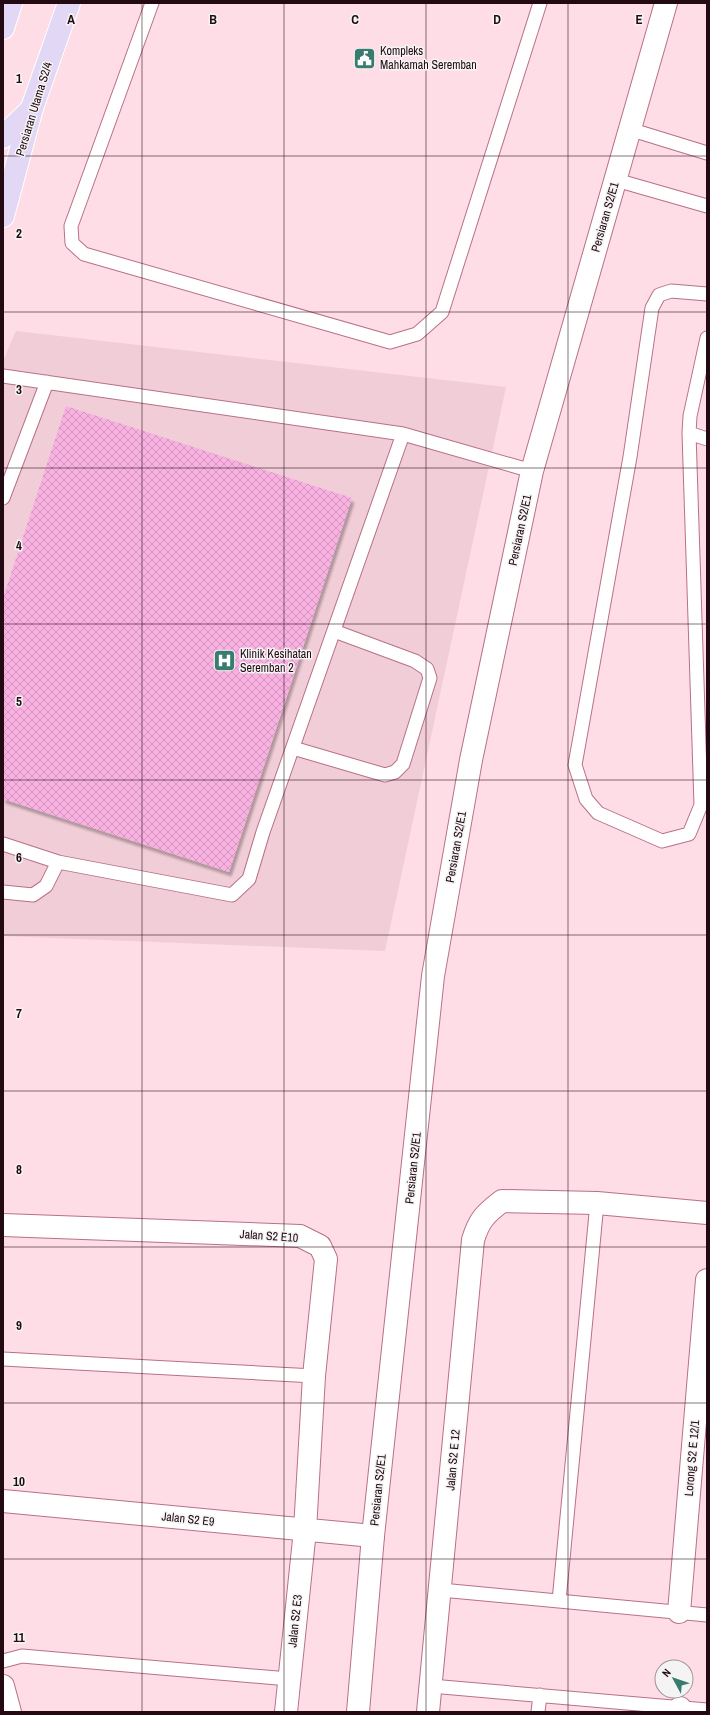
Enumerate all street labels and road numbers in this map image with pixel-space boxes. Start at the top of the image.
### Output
street label: Persiaran Utama S2/4 [12,60,56,158]
street label: Persiaran S2/E1 [587,180,623,254]
street label: Persiaran S2/E1 [505,493,535,567]
street label: Persiaran S2/E1 [442,810,470,884]
street label: Persiaran S2/E1 [401,1131,425,1205]
street label: Jalan S2 E10 [239,1226,299,1246]
street label: Lorong S2 E 12/1 [681,1419,703,1497]
street label: Jalan S2 E 12 [442,1429,464,1491]
street label: Persiaran S2/E1 [366,1453,390,1527]
street label: Jalan S2 E9 [161,1508,215,1530]
street label: Jalan S2 E3 [284,1594,306,1648]

